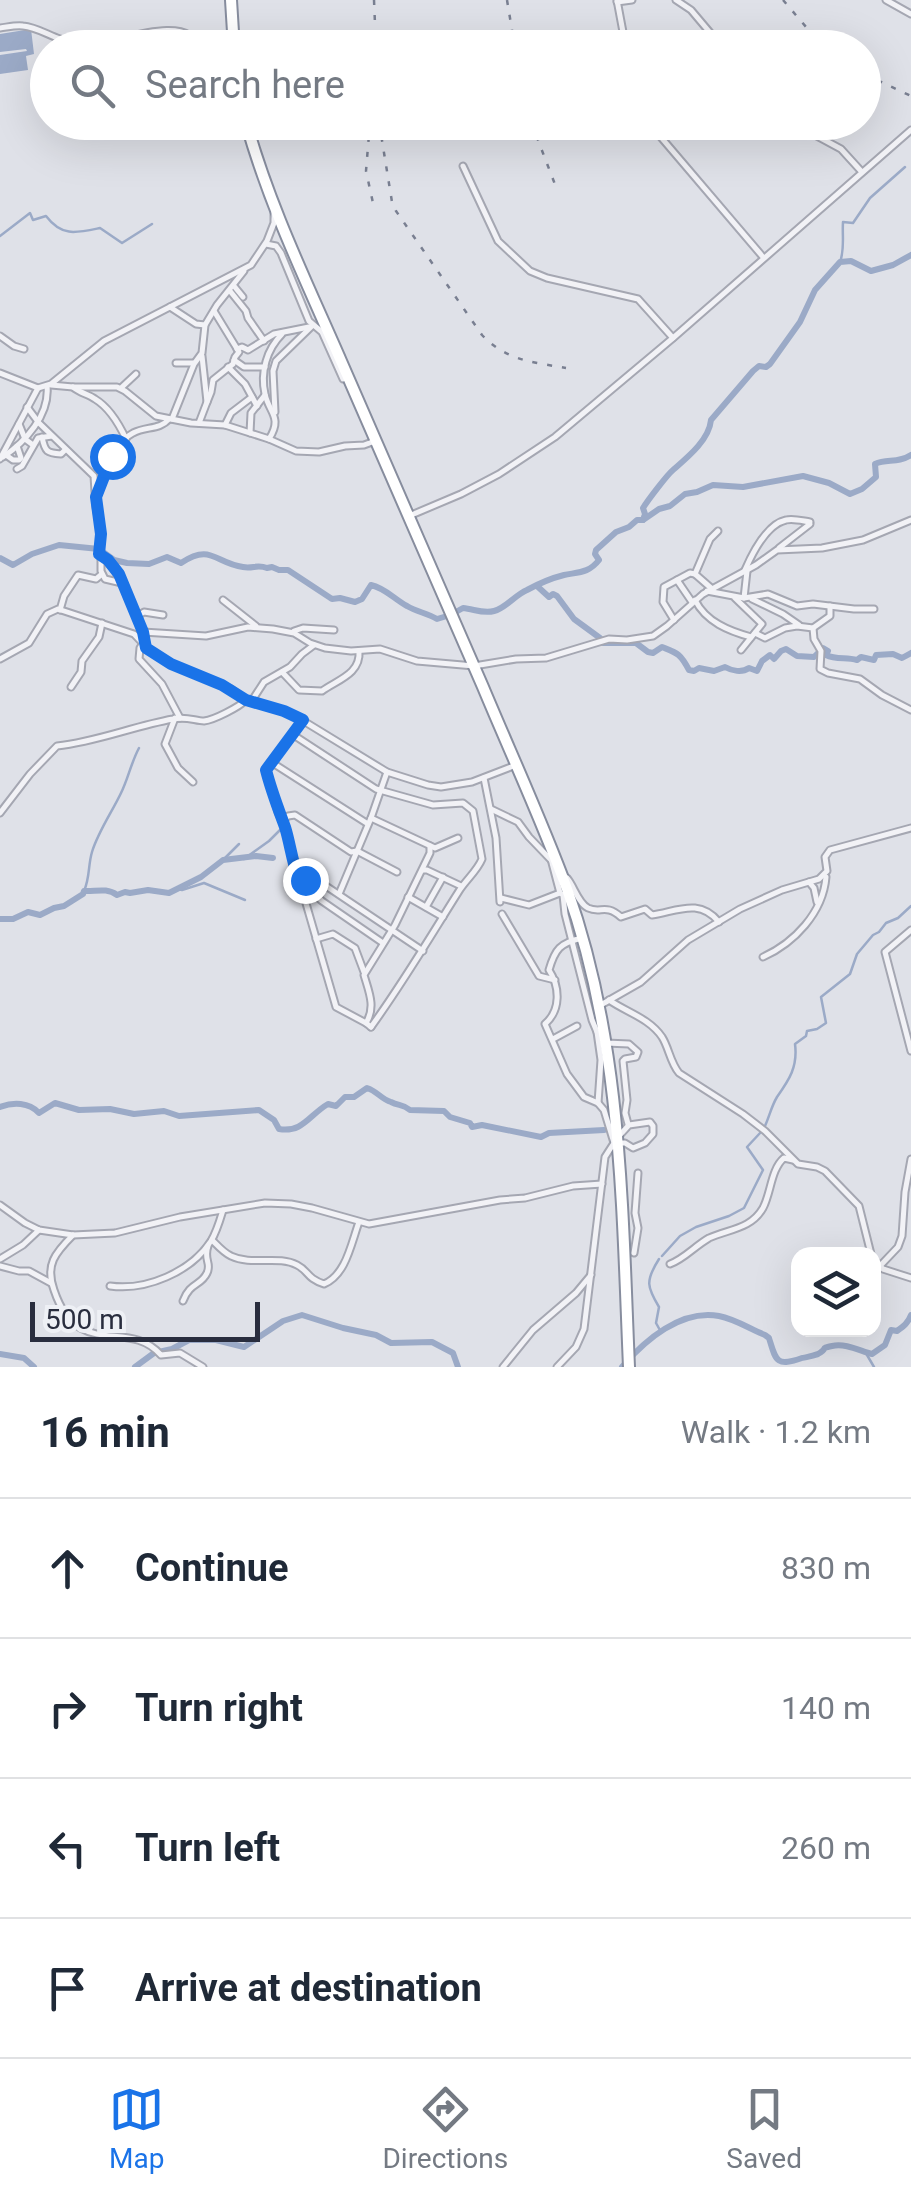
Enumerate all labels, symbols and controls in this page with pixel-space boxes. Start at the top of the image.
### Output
search box [30,30,881,140]
icon: search [65,58,120,113]
text: Search here [145,63,345,107]
route start [90,434,136,480]
route end [283,858,329,904]
map controls [791,1247,881,1337]
button: layers [791,1247,881,1337]
scale bar [30,1297,260,1342]
text: 500 m [45,1303,124,1336]
text: 16 min [40,1408,170,1457]
text: Walk · 1.2 km [681,1413,871,1451]
icon: ahead [40,1541,95,1596]
text: Continue [135,1546,289,1590]
text: 830 m [781,1549,871,1587]
icon: right [40,1681,95,1736]
text: Turn right [135,1686,303,1730]
text: 140 m [781,1689,871,1727]
icon: left [40,1821,95,1876]
text: Turn left [135,1826,280,1870]
text: 260 m [781,1829,871,1867]
icon: arrive [40,1961,95,2016]
text: Arrive at destination [135,1966,482,2010]
tab: Map [109,2082,164,2175]
tab: Directions [382,2082,508,2175]
tab: Saved [726,2082,802,2175]

